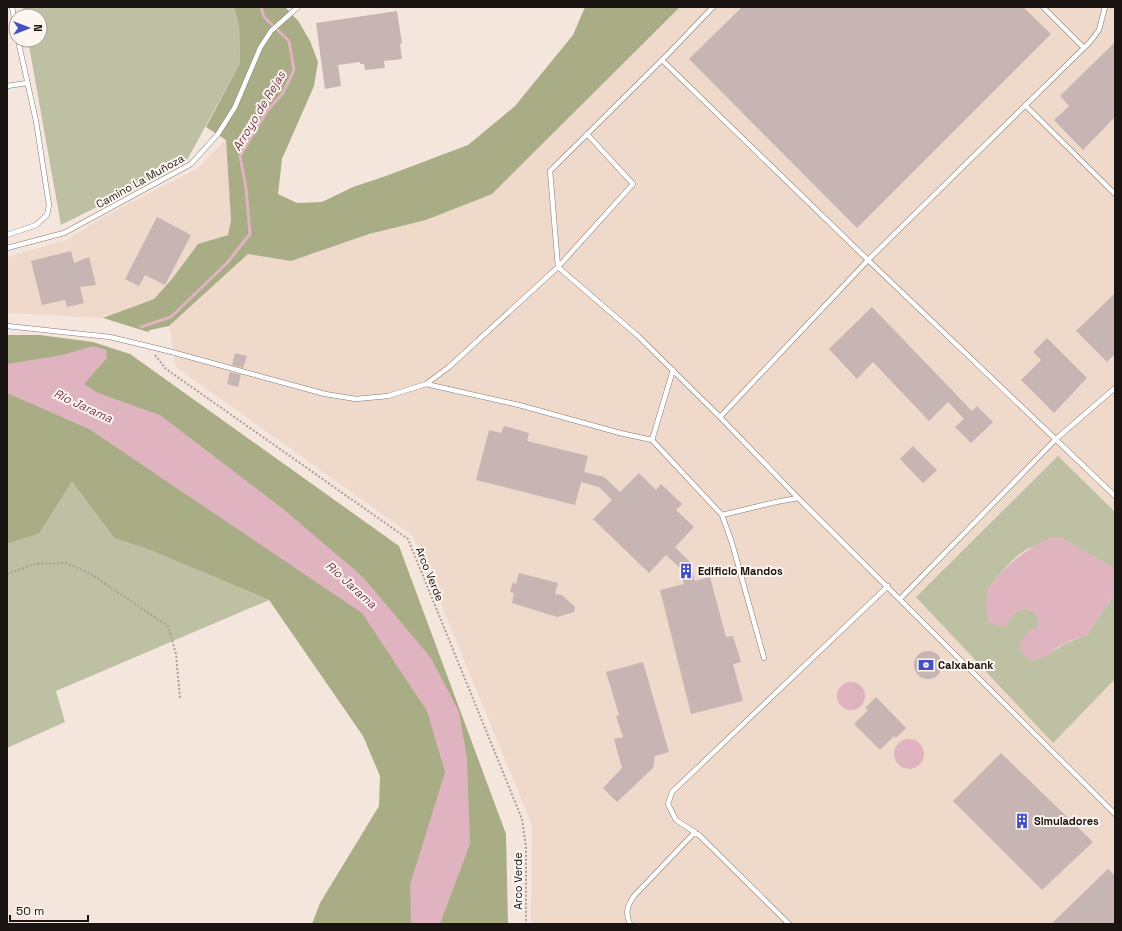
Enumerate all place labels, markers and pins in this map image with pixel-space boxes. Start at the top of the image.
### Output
building icon: Edificio Mandos [677,562,695,580]
place label: Edificio Mandos [698,564,783,578]
bank icon: Caixabank [917,656,935,674]
place label: Caixabank [938,658,994,672]
building icon: Simuladores [1013,812,1031,830]
place label: Simuladores [1034,814,1099,828]

